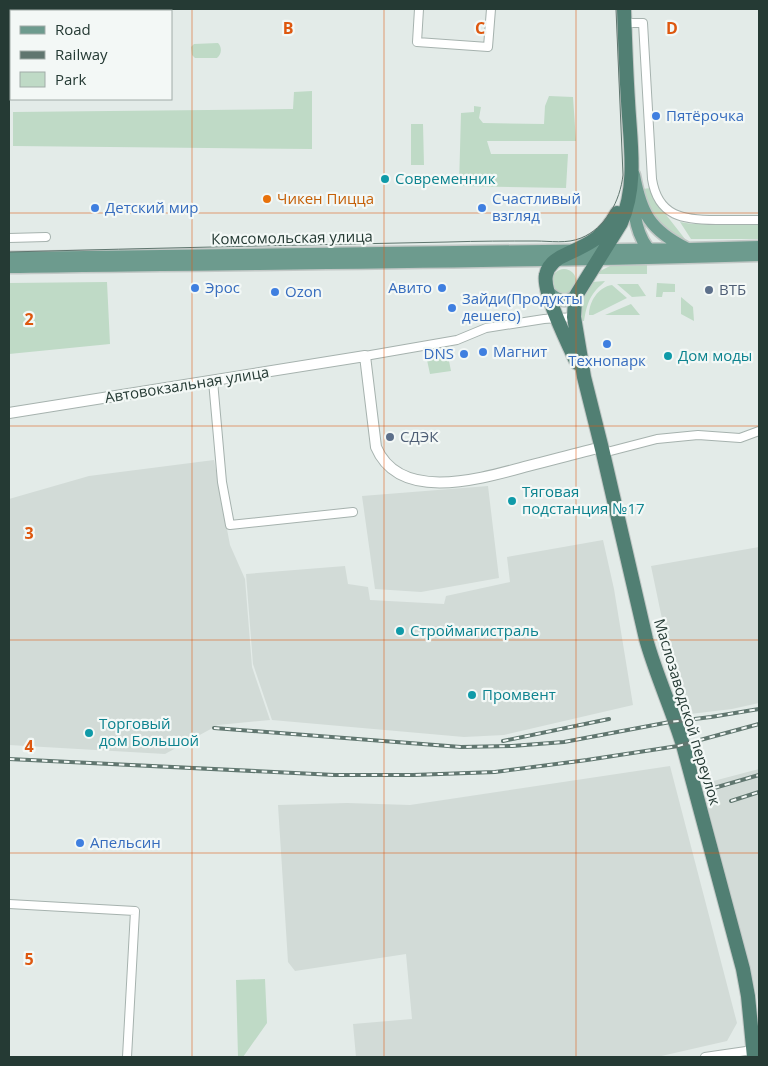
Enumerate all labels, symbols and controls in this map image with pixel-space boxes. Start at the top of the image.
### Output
legend [10,10,172,100]
text: B [283,17,293,39]
text: C [475,17,485,39]
text: D [666,17,678,39]
text: Road [55,19,91,39]
text: Railway [55,44,108,64]
text: Park [55,69,86,89]
place label: Пятёрочка [666,105,744,125]
marker: Пятёрочка [650,110,662,122]
place label: Современник [395,168,496,188]
marker: Современник [379,173,391,185]
place label: Чикен Пицца [277,188,374,208]
place label: Счастливый взгляд [492,188,581,225]
marker: Чикен Пицца [261,193,273,205]
place label: Детский мир [105,197,198,217]
marker: Детский мир [89,202,101,214]
marker: Счастливый взгляд [476,202,488,214]
street label: Комсомольская улица [211,226,373,248]
place label: Эрос [205,277,240,297]
place label: Авито [388,277,432,297]
place label: ВТБ [719,279,746,299]
place label: Ozon [285,281,322,301]
marker: Эрос [189,282,201,294]
marker: Авито [436,282,448,294]
marker: ВТБ [703,284,715,296]
marker: Ozon [269,286,281,298]
place label: Зайди(Продукты дешего) [462,288,583,325]
marker: Зайди(Продукты дешего) [446,302,458,314]
text: 2 [24,308,34,330]
marker: Технопарк [601,338,613,350]
place label: Магнит [493,341,547,361]
place label: DNS [424,343,454,363]
place label: Дом моды [678,345,752,365]
marker: Магнит [477,346,489,358]
marker: DNS [458,348,470,360]
place label: Технопарк [568,350,646,370]
marker: Дом моды [662,350,674,362]
street label: Автовокзальная улица [103,361,270,407]
place label: СДЭК [400,426,439,446]
marker: СДЭК [384,431,396,443]
place label: Тяговая подстанция №17 [522,481,645,518]
marker: Тяговая подстанция №17 [506,495,518,507]
text: 3 [24,522,34,544]
street label: Маслозаводской переулок [650,616,726,808]
place label: Строймагистраль [410,620,539,640]
marker: Строймагистраль [394,625,406,637]
place label: Промвент [482,684,556,704]
marker: Промвент [466,689,478,701]
place label: Торговый дом Большой [99,713,199,750]
marker: Торговый дом Большой [83,727,95,739]
text: 4 [24,735,34,757]
place label: Апельсин [90,832,161,852]
marker: Апельсин [74,837,86,849]
text: 5 [24,948,34,970]

